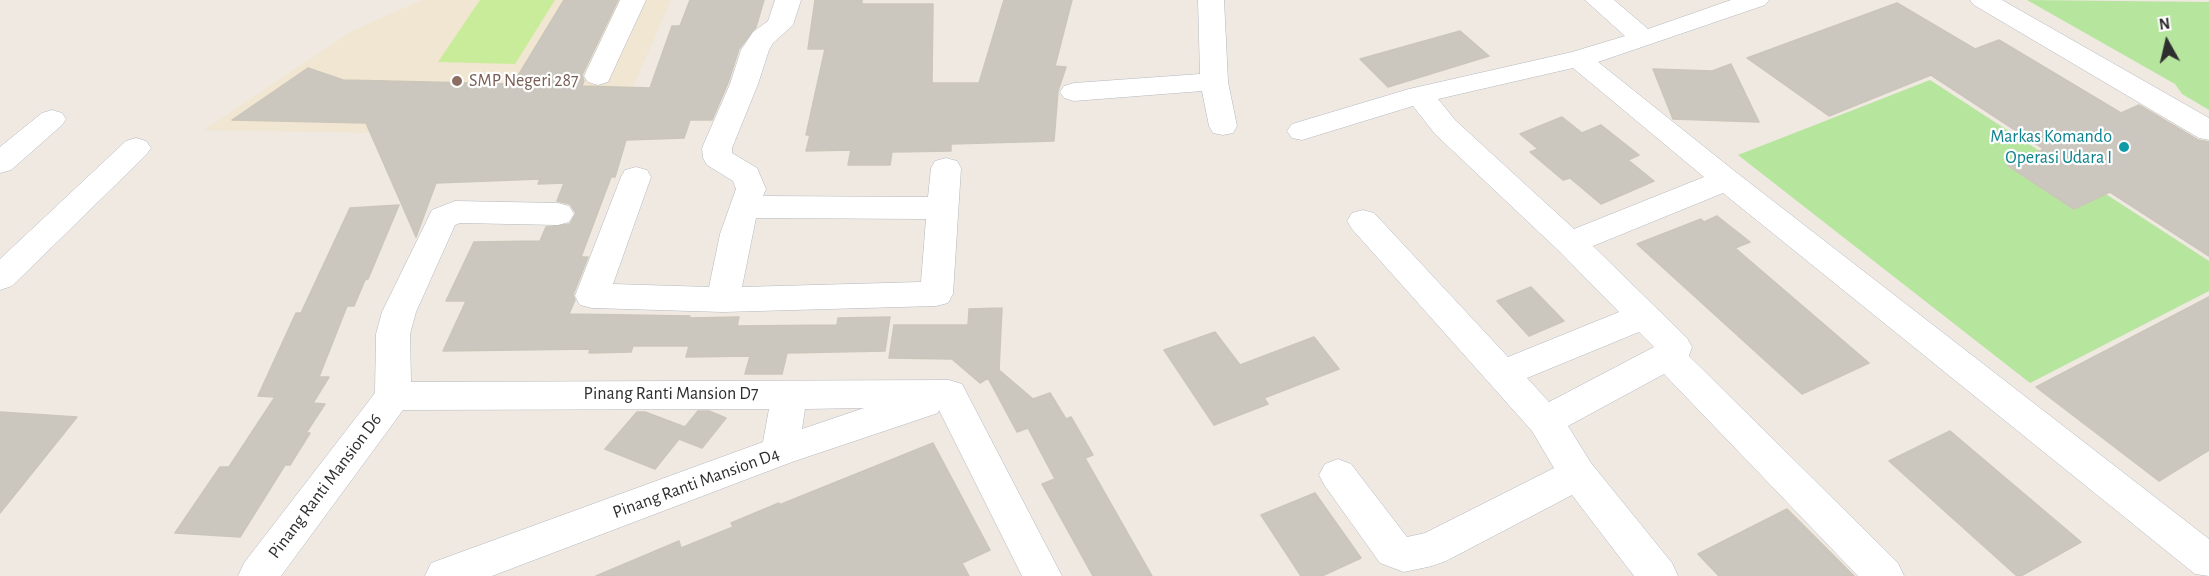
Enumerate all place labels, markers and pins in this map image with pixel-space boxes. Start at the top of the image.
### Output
place label: SMP Negeri 287 [469,70,579,92]
marker: SMP Negeri 287 [450,74,464,88]
place label: Markas Komando Operasi Udara I [1990,126,2112,168]
marker: Markas Komando Operasi Udara I [2117,140,2131,154]

